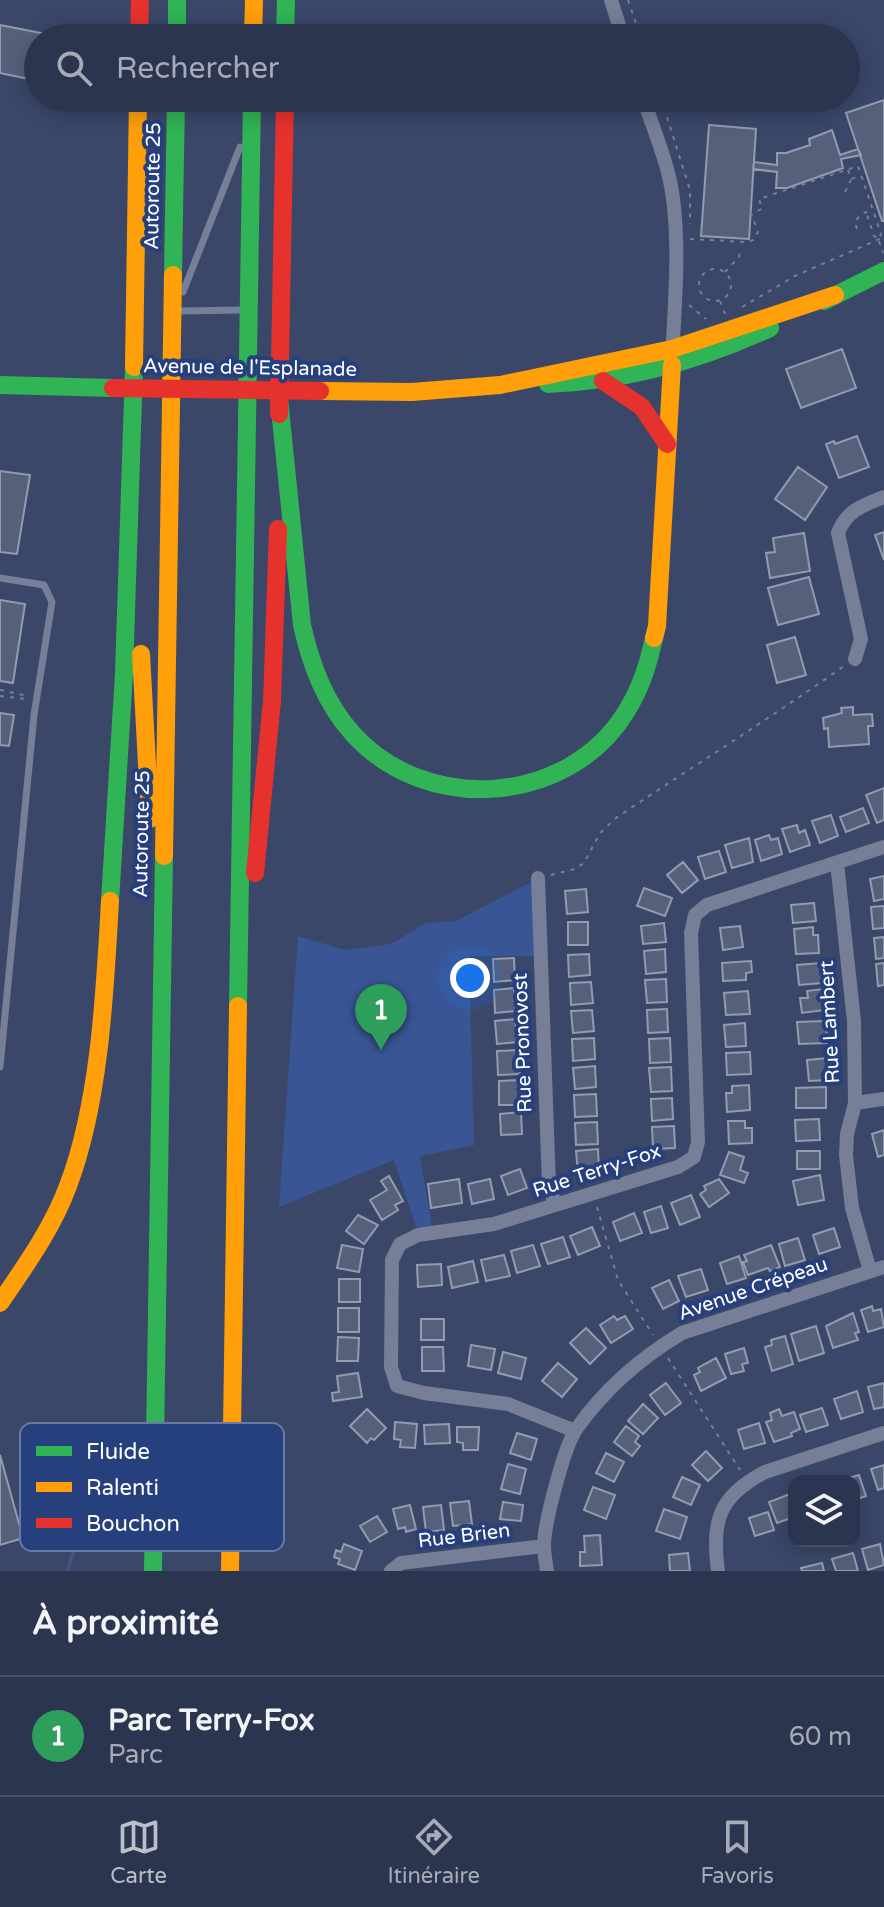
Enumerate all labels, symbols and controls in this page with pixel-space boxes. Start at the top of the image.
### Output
search box [24,24,860,112]
icon: search [52,46,96,90]
text: Rechercher [116,50,279,87]
street label: Autoroute 25 [140,122,166,250]
street label: Avenue de l'Esplanade [143,354,357,382]
street label: Autoroute 25 [129,770,155,898]
your location [450,958,490,998]
street label: Rue Lambert [815,959,845,1084]
street label: Rue Pronovost [509,972,537,1113]
pin: 1 [355,984,407,1050]
street label: Rue Terry-Fox [530,1139,664,1203]
street label: Avenue Crépeau [675,1252,831,1326]
legend [20,1423,284,1551]
text: Fluide [86,1439,150,1465]
text: Ralenti [86,1475,159,1501]
map controls [788,1475,860,1547]
button: layers [788,1475,860,1547]
text: Bouchon [86,1511,180,1537]
street label: Rue Brien [416,1518,512,1554]
text: À proximité [32,1603,219,1644]
text: Parc Terry-Fox [108,1702,315,1739]
text: 1 [50,1721,66,1752]
text: 60 m [789,1721,852,1752]
text: Parc [108,1739,163,1770]
tab: Carte [110,1815,167,1889]
tab: Itinéraire [388,1815,480,1889]
tab: Favoris [701,1815,774,1889]

